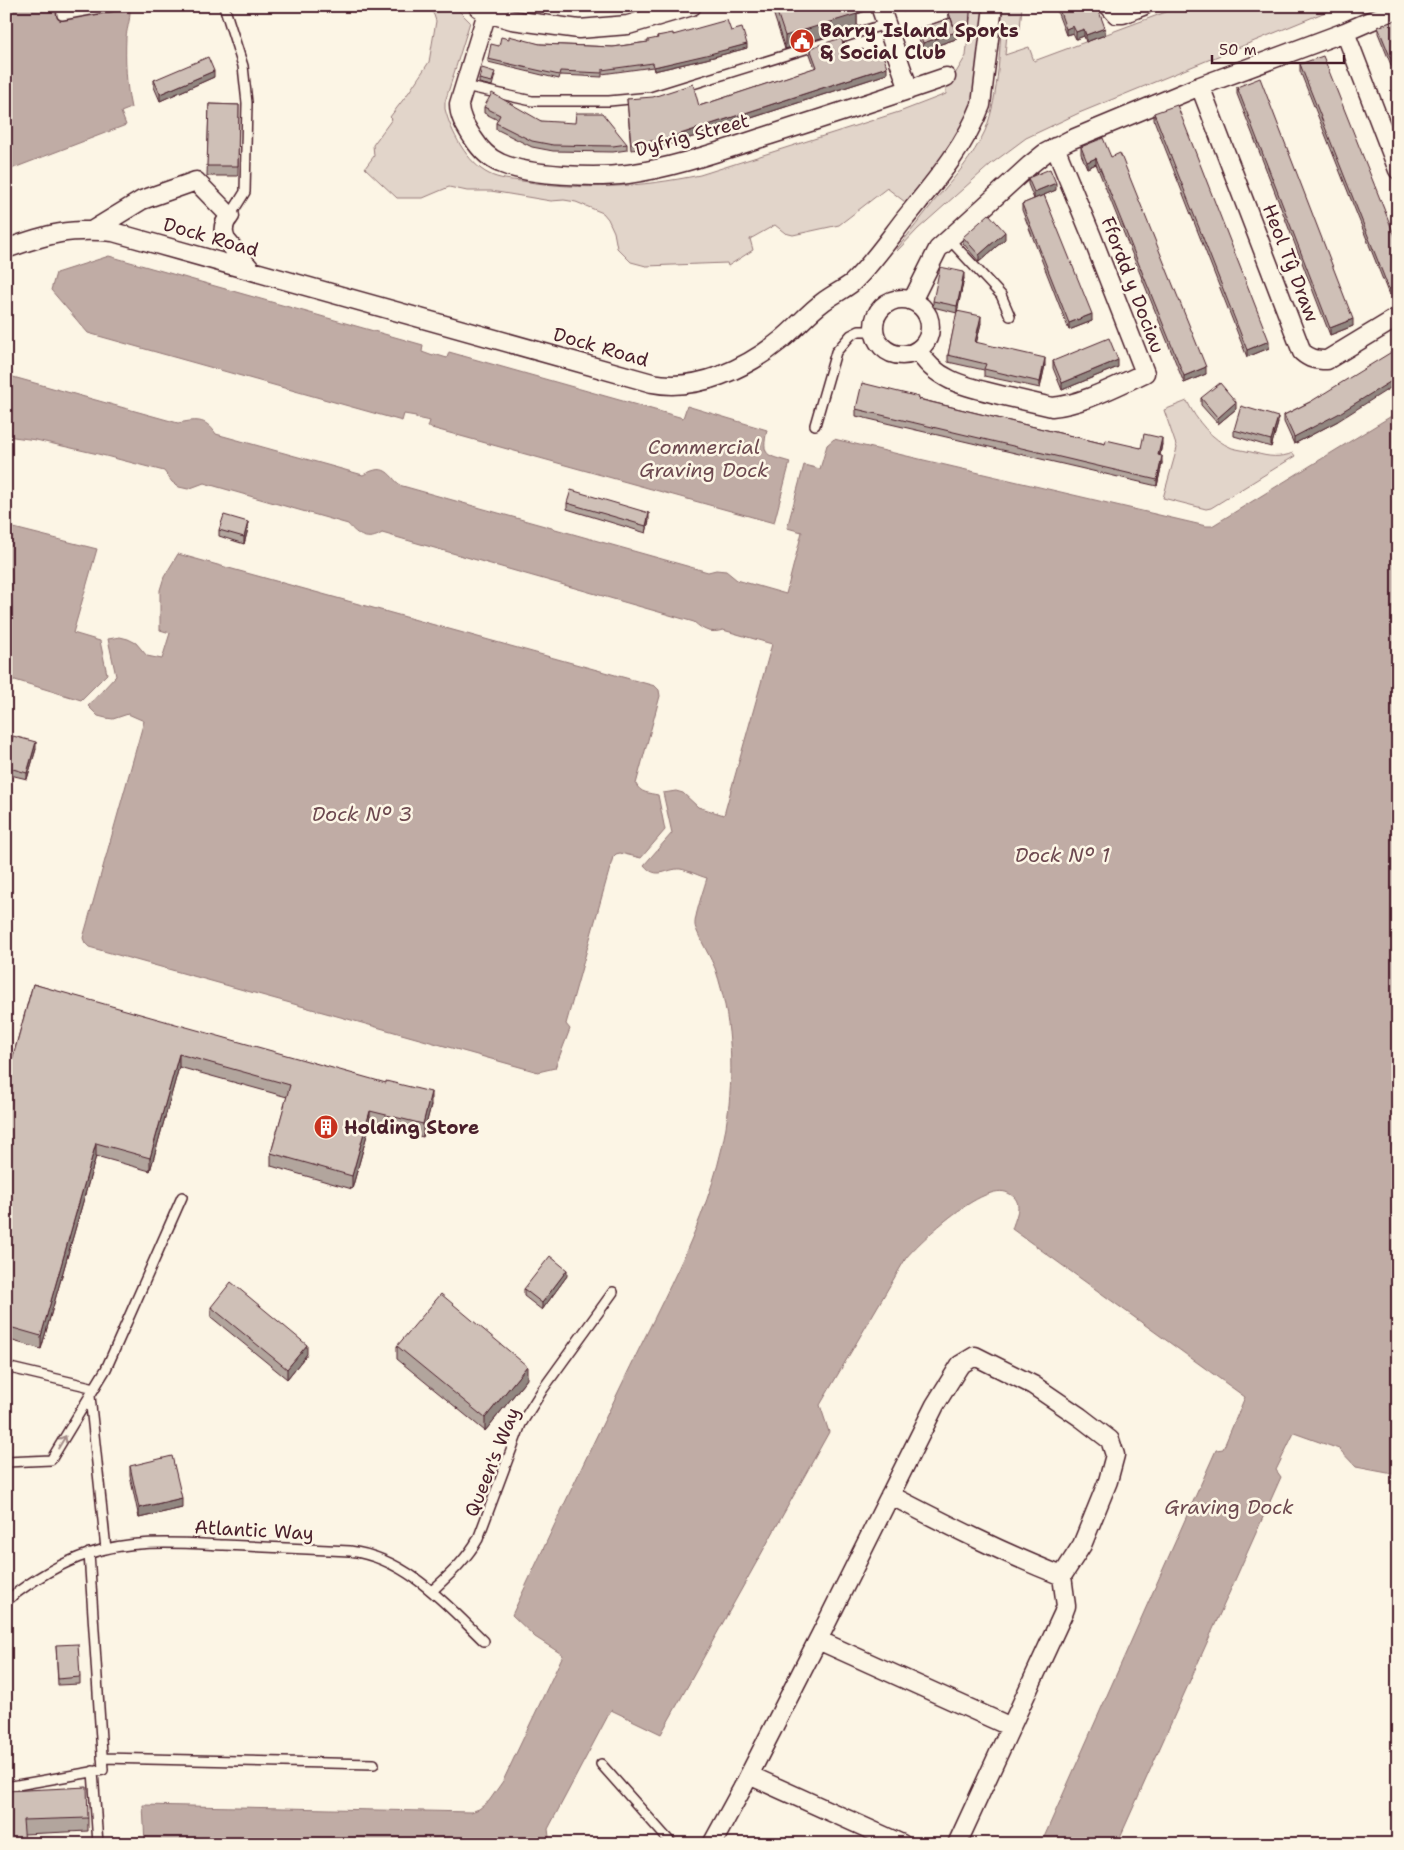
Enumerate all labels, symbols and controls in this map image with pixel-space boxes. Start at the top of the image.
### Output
place label: Barry Island Sports & Social Club [820,18,1019,65]
public building icon: Barry Island Sports & Social Club [789,28,815,54]
scale bar [1212,32,1344,64]
text: 50 m [1219,40,1257,60]
street label: Dyfrig Street [632,108,752,162]
street label: Heol Tŷ Draw [1257,200,1325,326]
street label: Dock Road [160,211,262,263]
street label: Ffordd y Dociau [1095,213,1171,357]
street label: Dock Road [550,321,652,373]
water label: Commercial Graving Dock [639,434,769,483]
water label: Dock Nº 3 [312,801,412,827]
water label: Dock Nº 1 [1015,842,1110,868]
building icon: Holding Store [313,1114,339,1140]
place label: Holding Store [344,1115,479,1140]
street label: Queen's Way [459,1404,525,1520]
one-way arrow [58,1435,68,1449]
water label: Graving Dock [1164,1494,1294,1520]
street label: Atlantic Way [194,1514,314,1546]

